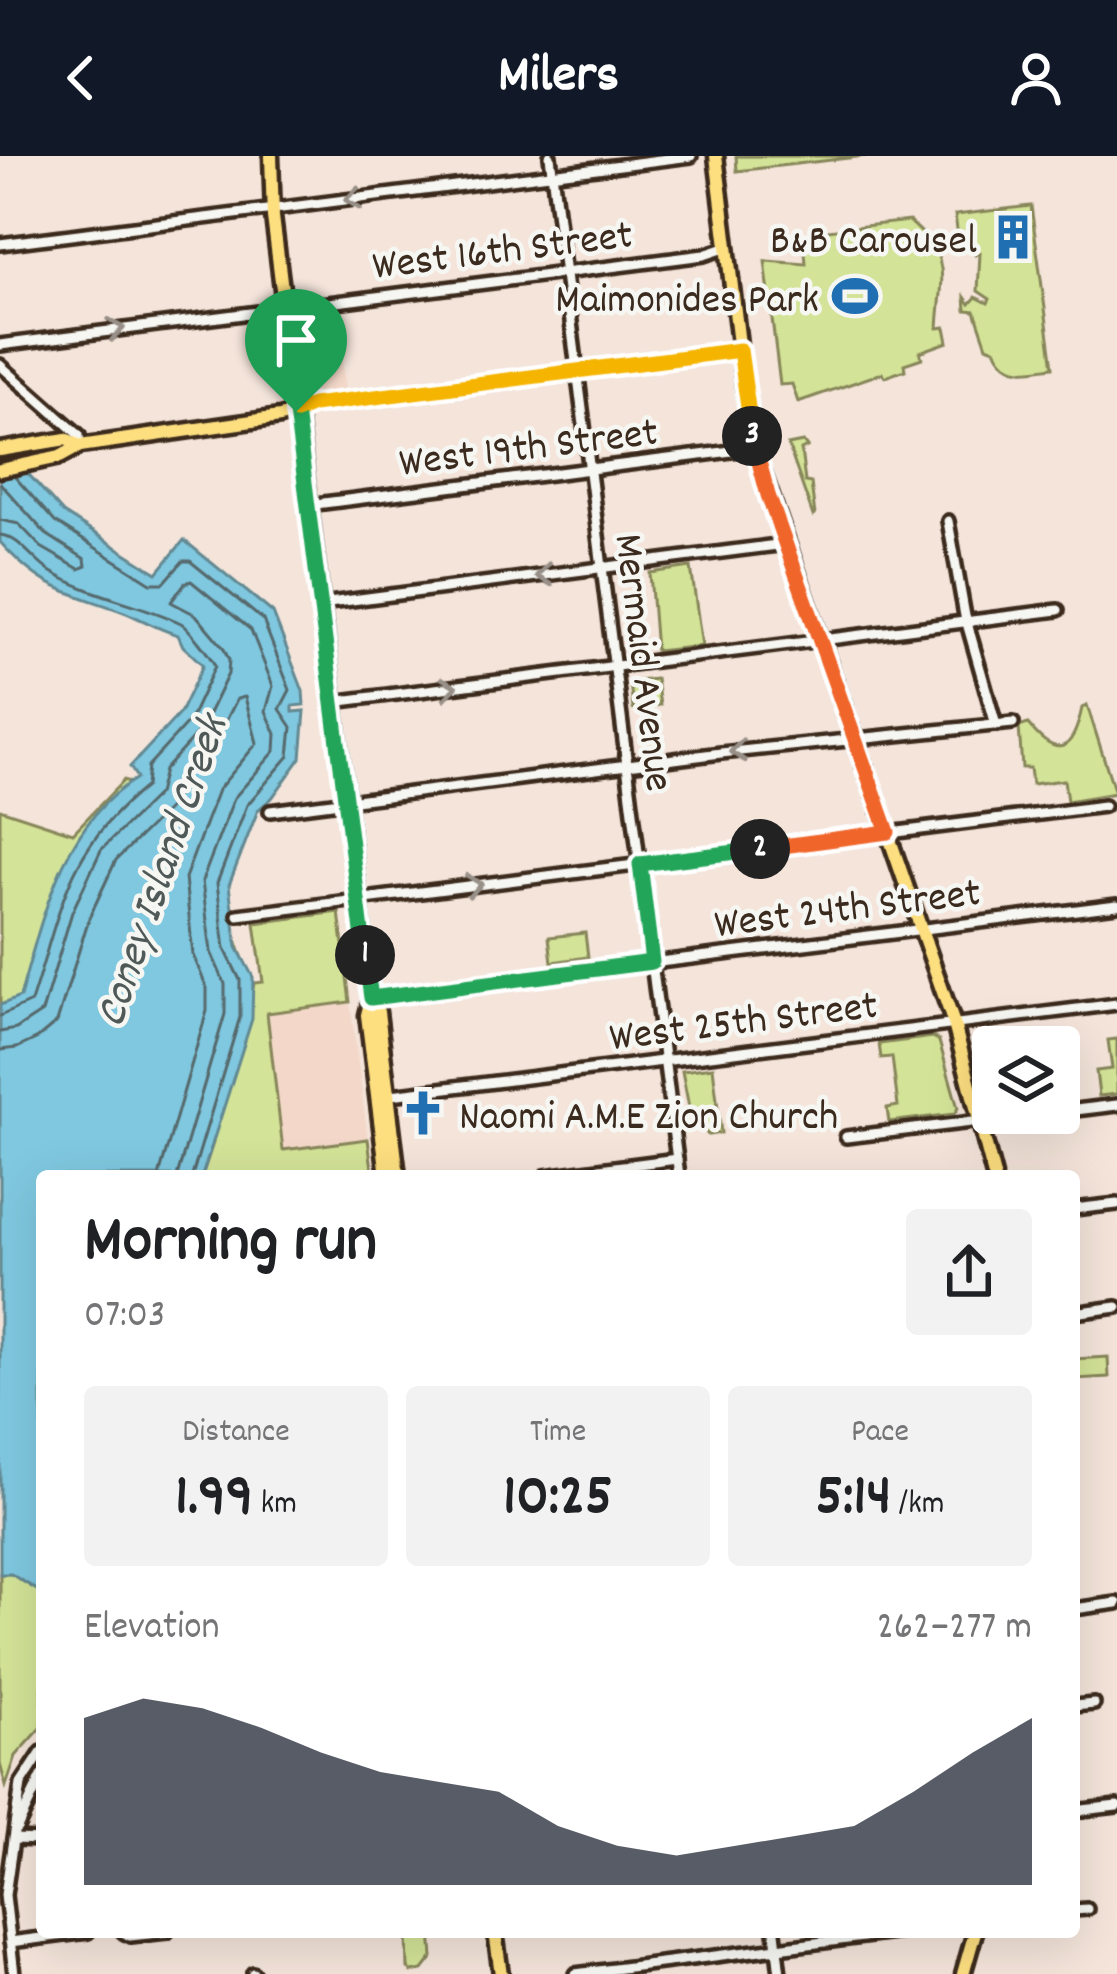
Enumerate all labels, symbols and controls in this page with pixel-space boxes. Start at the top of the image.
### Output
text: Milers [498,40,619,117]
icon: back [48,45,114,111]
icon: person [1003,45,1069,111]
one-way arrow [343,185,362,211]
street label: West 16th Street [369,208,636,300]
building icon: B&B Carousel [988,212,1038,262]
place label: B&B Carousel [770,214,977,274]
sports icon: Maimonides Park [830,271,880,321]
place label: Maimonides Park [555,273,819,333]
pin [245,289,347,412]
icon: arrive [263,307,329,373]
one-way arrow [106,317,126,343]
street label: West 19th Street [396,405,662,497]
pin: 3 [722,406,782,466]
text: 3 [745,412,759,459]
street label: Mermaid Avenue [594,531,686,795]
one-way arrow [534,562,554,588]
one-way arrow [440,675,459,701]
water label: Coney Island Creek [81,705,249,1036]
one-way arrow [728,737,747,763]
pin: 2 [730,819,790,879]
text: 2 [753,825,767,872]
street label: West 24th Street [711,866,984,958]
one-way arrow [464,873,484,899]
pin: 1 [335,925,395,985]
text: 1 [361,931,369,978]
street label: West 25th Street [606,979,881,1071]
map controls [972,1026,1080,1134]
button: layers [972,1026,1080,1134]
church icon: Naomi A.M.E Zion Church [398,1088,448,1138]
place label: Naomi A.M.E Zion Church [459,1090,838,1150]
text: Morning run [84,1198,377,1292]
button: share [906,1209,1032,1335]
text: 07:03 [84,1290,165,1345]
text: Distance [182,1410,290,1457]
text: Time [530,1410,586,1457]
text: Pace [851,1410,909,1457]
text: 1.99 [175,1457,253,1543]
text: 10:25 [503,1457,613,1543]
text: 5:14 [816,1457,891,1543]
text: km [253,1482,297,1529]
text: /km [891,1482,944,1529]
text: Elevation [84,1602,220,1657]
text: 262–277 m [877,1602,1032,1657]

